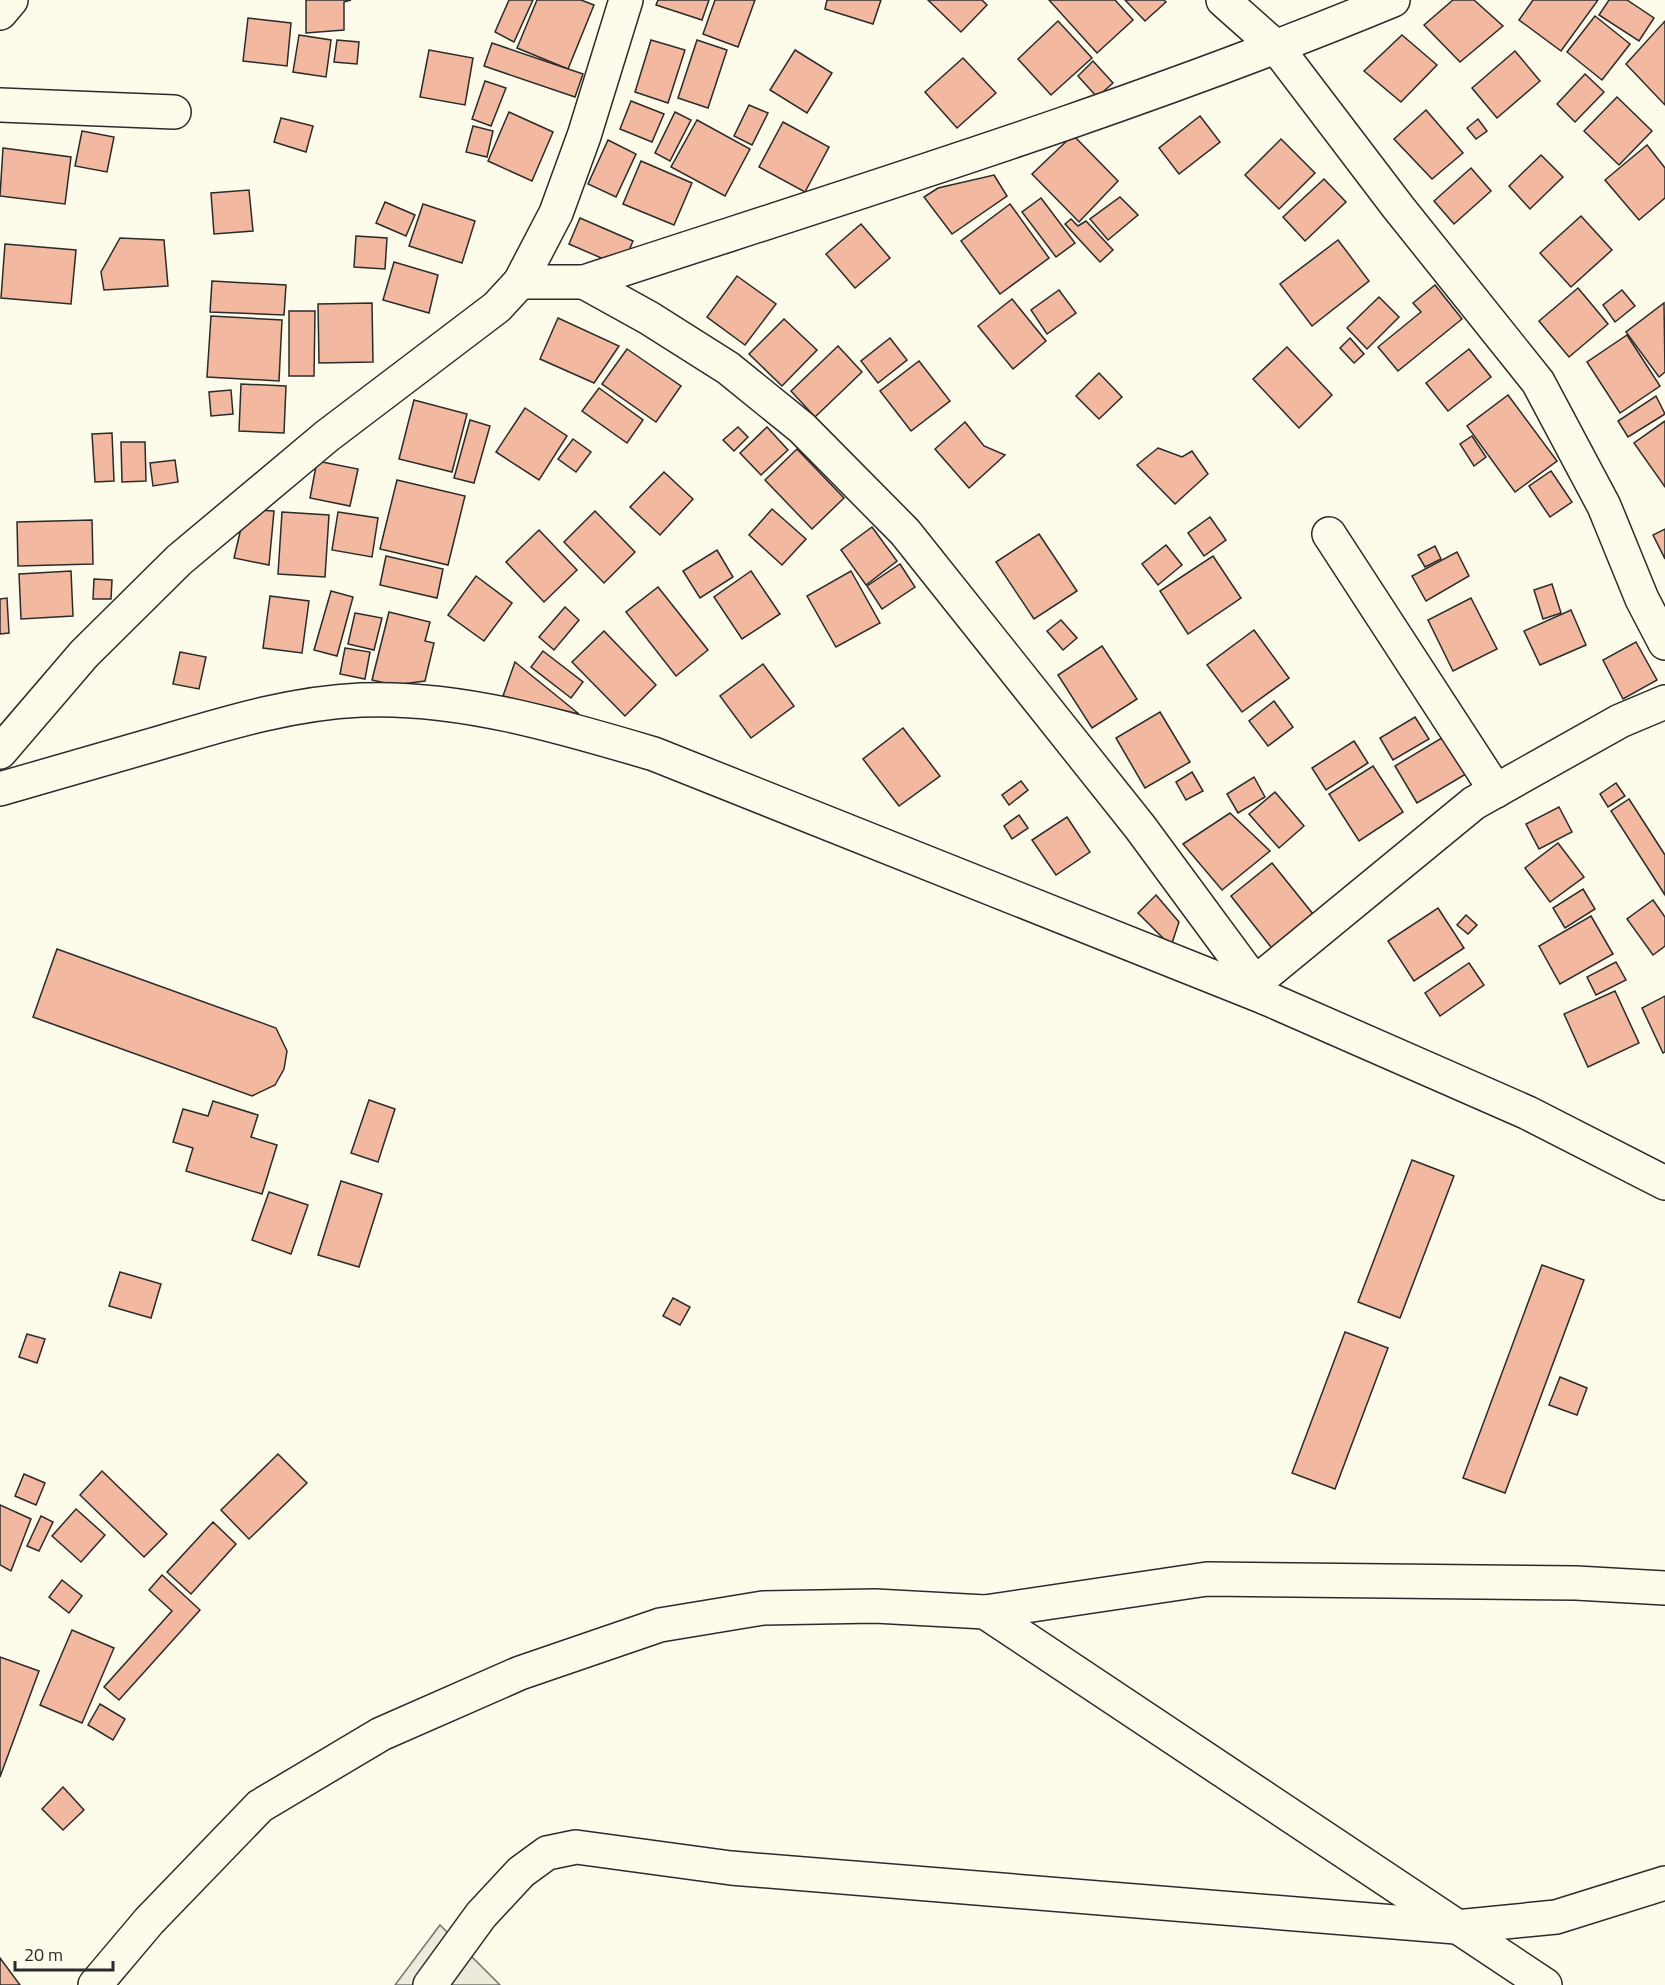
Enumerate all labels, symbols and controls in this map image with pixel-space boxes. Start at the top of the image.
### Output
scale bar [15,1934,112,1972]
text: 20 m [24,1941,63,1968]

